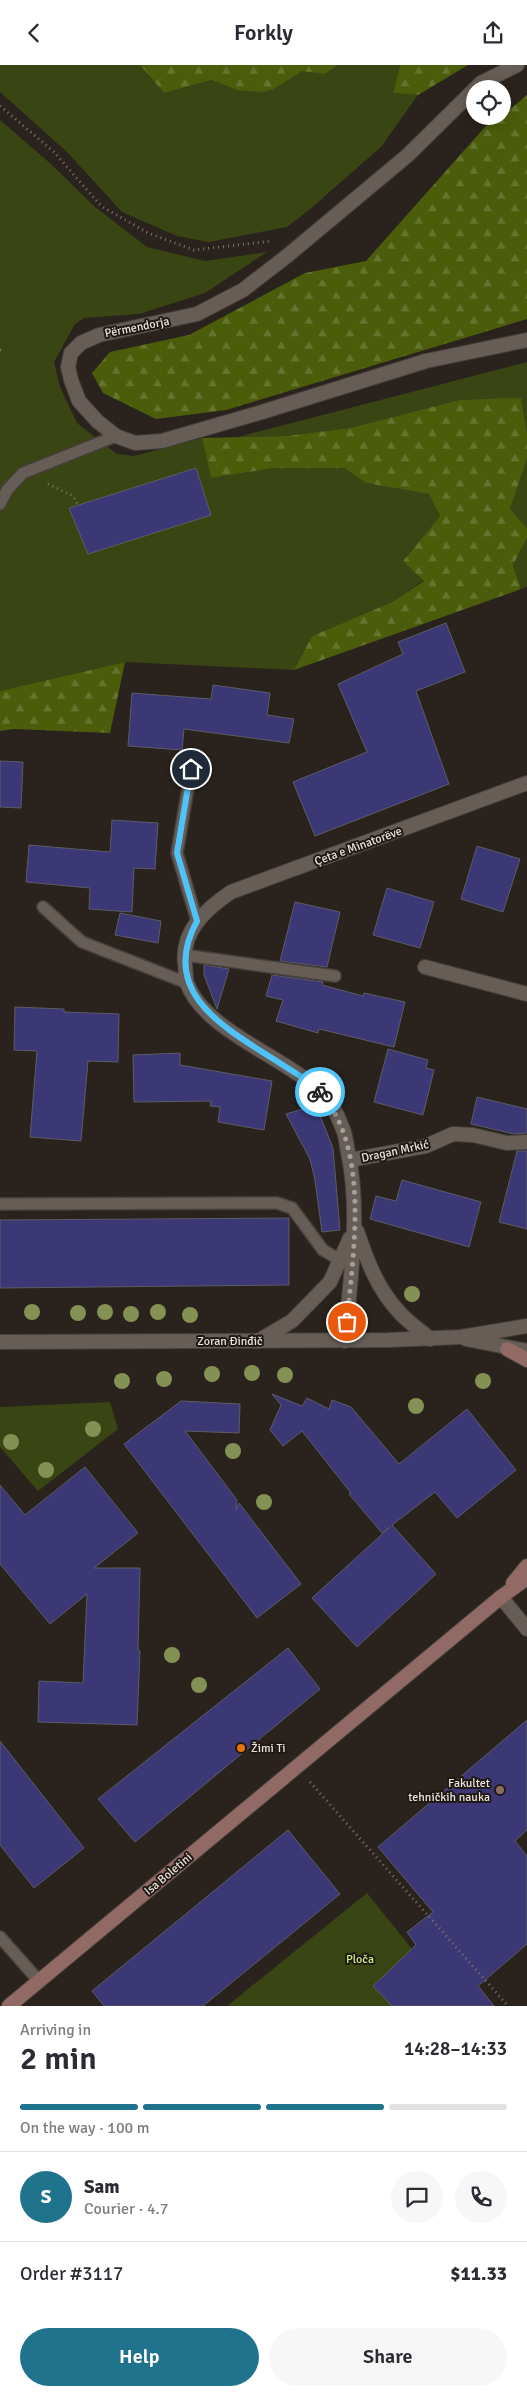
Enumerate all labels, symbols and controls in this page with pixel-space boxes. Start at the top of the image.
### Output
icon: back [20,19,48,47]
text: Forkly [234,19,293,46]
icon: share [479,19,507,47]
map controls [466,80,511,125]
button: locate [466,80,511,125]
street label: Përmendorja [103,314,171,341]
pin [170,748,212,790]
icon: home [177,755,205,783]
street label: Çeta e Minatorëve [312,824,404,869]
courier [295,1067,345,1117]
icon: bike [306,1078,334,1106]
street label: Dragan Mrkić [360,1137,431,1166]
pin [326,1301,368,1343]
icon: bag [333,1308,361,1336]
street label: Zoran Đinđič [197,1334,263,1349]
place label: Žimi Ti [251,1741,286,1756]
marker: Žimi Ti [235,1742,247,1754]
place label: Fakultet tehničkih nauka [408,1776,490,1805]
marker: Fakultet tehničkih nauka [494,1784,506,1796]
street label: Isa Boletini [141,1850,195,1899]
park label: Ploča [346,1952,374,1967]
text: Arriving in [20,2020,91,2040]
text: 14:28–14:33 [404,2037,507,2061]
text: 2 min [20,2039,97,2078]
text: On the way · 100 m [20,2118,150,2138]
button: chat [391,2171,443,2223]
button: phone [455,2171,507,2223]
text: Sam [84,2175,120,2199]
text: S [41,2185,51,2209]
text: Courier · 4.7 [84,2199,168,2219]
text: Order #3117 [20,2262,123,2286]
text: $11.33 [450,2262,507,2286]
button: Help [20,2328,259,2386]
button: Share [269,2328,507,2386]

